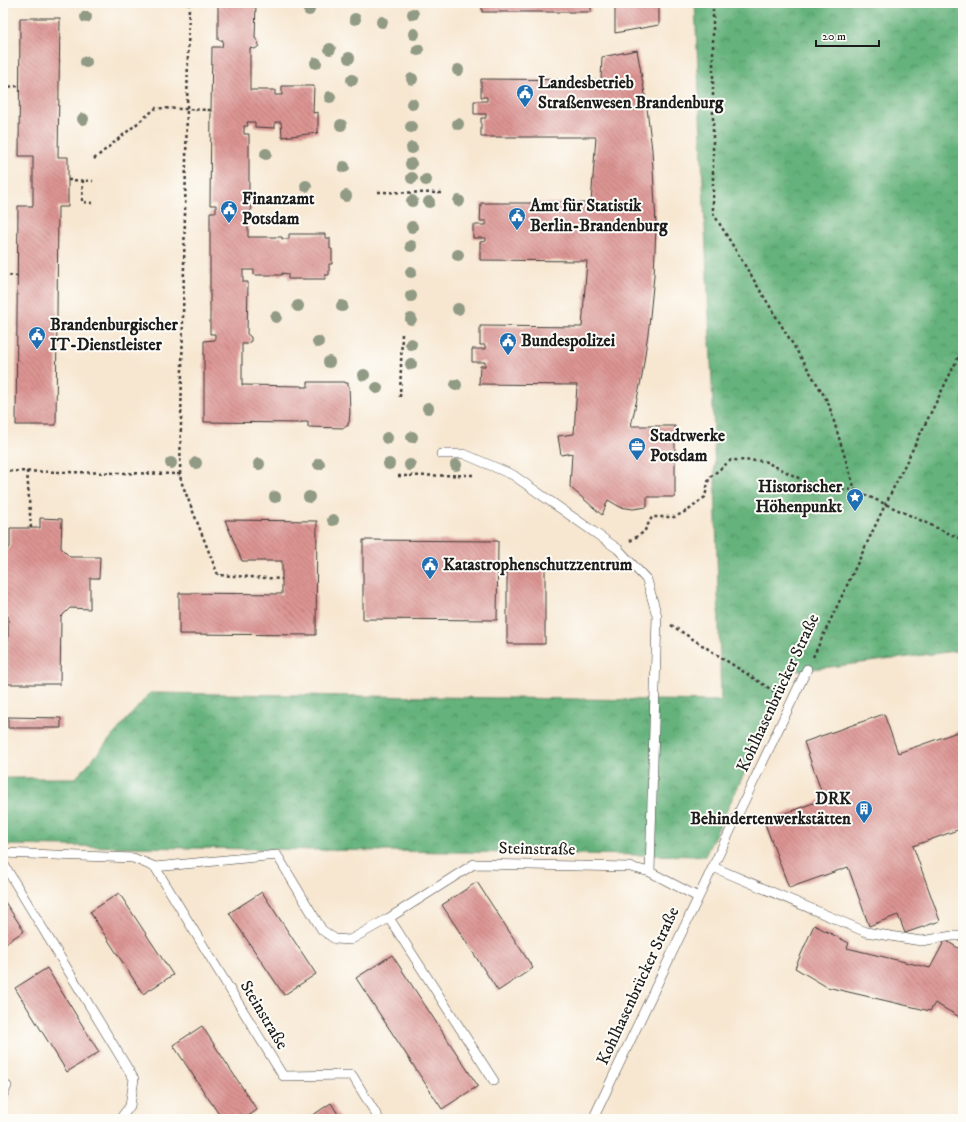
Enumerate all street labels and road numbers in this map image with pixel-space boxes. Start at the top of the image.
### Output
street label: Kohlhasenbrücker Straße [732,610,824,776]
street label: Steinstraße [498,837,576,861]
street label: Kohlhasenbrücker Straße [592,903,684,1069]
street label: Steinstraße [235,976,293,1054]

